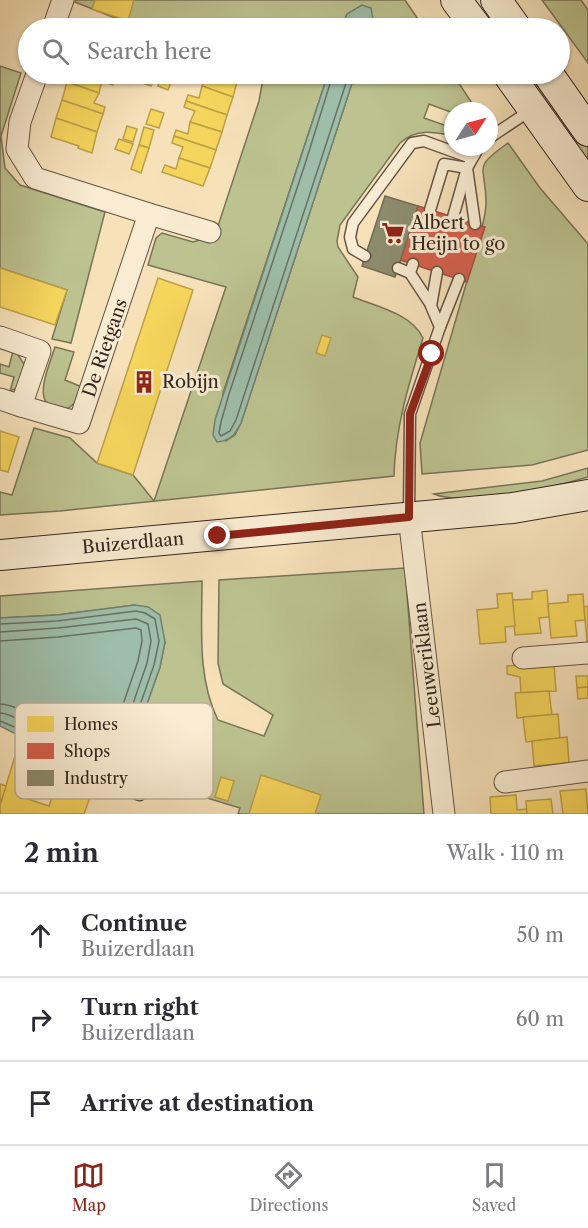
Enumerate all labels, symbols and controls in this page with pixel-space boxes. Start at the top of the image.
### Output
search box [18,18,570,84]
icon: search [39,35,72,68]
text: Search here [87,38,212,65]
north arrow [444,102,498,156]
place label: Albert Heijn to go [410,212,505,255]
supermarket icon: Albert Heijn to go [380,220,406,246]
street label: De Rietgans [78,296,132,400]
route start [418,340,444,366]
building icon: Robijn [131,369,157,395]
place label: Robijn [162,371,219,393]
route end [204,522,230,548]
street label: Buizerdlaan [81,528,185,558]
street label: Leeuweriklaan [408,601,446,729]
legend [15,703,213,799]
text: Homes [64,714,118,734]
text: Shops [64,741,110,761]
text: Industry [64,768,129,788]
text: 2 min [24,837,99,869]
text: Walk · 110 m [447,841,564,865]
text: Continue [81,910,187,937]
icon: ahead [24,919,57,952]
text: 50 m [517,923,564,947]
text: Buizerdlaan [81,937,195,961]
text: Turn right [81,994,199,1021]
icon: right [24,1003,57,1036]
text: 60 m [516,1007,564,1031]
text: Buizerdlaan [81,1021,195,1045]
icon: arrive [24,1087,57,1120]
text: Arrive at destination [81,1090,314,1117]
tab: Map [72,1159,106,1215]
tab: Directions [249,1159,328,1215]
tab: Saved [472,1159,516,1215]

